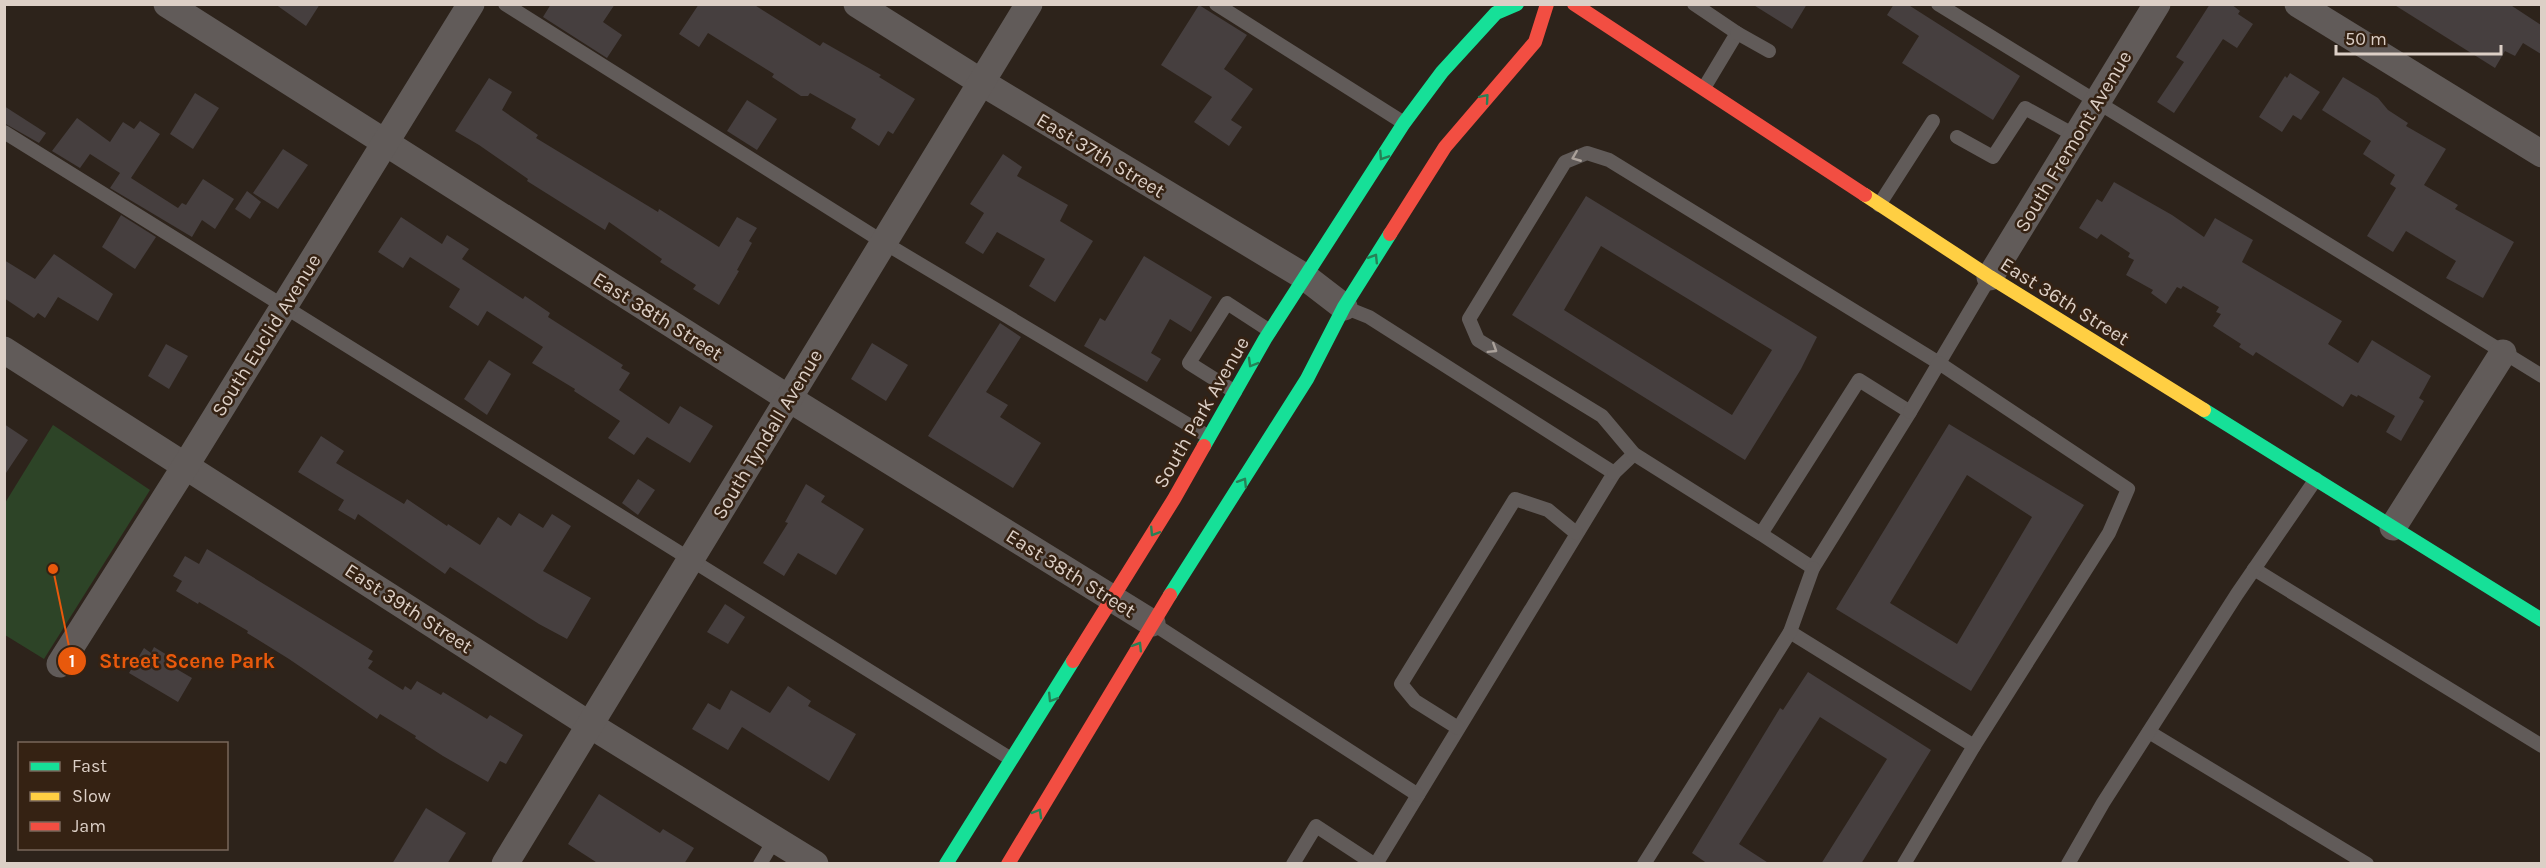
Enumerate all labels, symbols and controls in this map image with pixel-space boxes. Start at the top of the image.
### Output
scale bar [2336,18,2501,56]
text: 50 m [2345,28,2387,50]
street label: South Fremont Avenue [2010,47,2137,236]
one-way arrow [1478,94,1489,105]
street label: East 37th Street [1032,108,1169,203]
one-way arrow [1378,150,1390,160]
one-way arrow [1571,150,1582,162]
street label: South Euclid Avenue [207,250,326,421]
street label: East 36th Street [1996,253,2134,351]
one-way arrow [1367,254,1379,264]
street label: East 38th Street [589,267,727,366]
street label: South Park Avenue [1149,333,1254,492]
one-way arrow [1487,342,1497,354]
street label: South Tyndall Avenue [708,345,827,523]
one-way arrow [1248,357,1259,367]
one-way arrow [1236,478,1248,488]
street label: East 38th Street [1002,524,1140,623]
one-way arrow [1149,526,1161,536]
street label: East 39th Street [341,559,477,659]
callout: Street Scene Park [57,642,287,681]
one-way arrow [1131,642,1143,652]
text: Street Scene Park [99,649,276,673]
text: 1 [69,650,75,672]
one-way arrow [1047,692,1059,702]
legend [18,742,228,850]
text: Fast [72,755,107,777]
text: Slow [72,785,111,807]
one-way arrow [1030,809,1042,819]
text: Jam [72,815,106,837]

